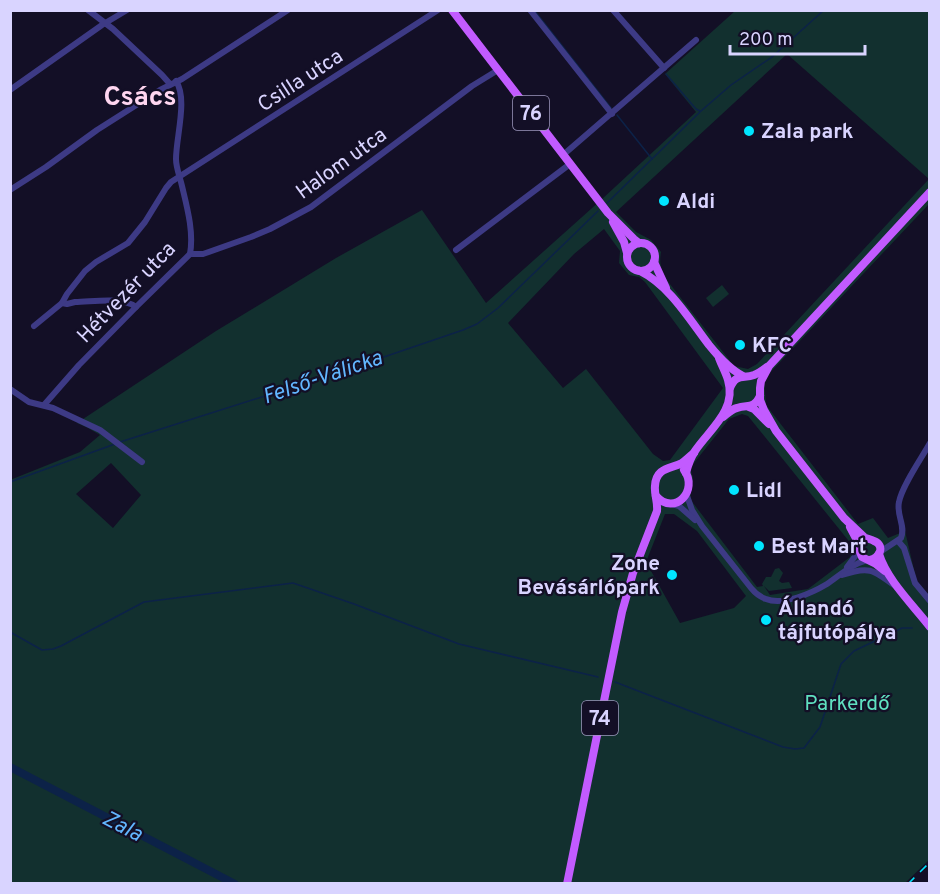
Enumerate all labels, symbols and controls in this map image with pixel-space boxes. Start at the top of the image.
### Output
scale bar [730,18,865,56]
text: 200 m [739,29,792,52]
street label: Csilla utca [253,44,349,119]
district label: Csács [104,81,177,115]
road number: 76 [513,96,549,130]
place label: Zala park [761,119,854,146]
street label: Halom utca [291,122,393,206]
marker: Zala park [742,124,756,138]
place label: Aldi [676,189,715,216]
marker: Aldi [657,194,671,208]
street label: Hétvezér utca [72,237,182,350]
place label: KFC [752,333,792,360]
marker: KFC [733,338,747,352]
water label: Felső-Válicka [259,345,387,411]
place label: Lidl [746,478,782,505]
marker: Lidl [727,483,741,497]
place label: Best Mart [771,534,867,561]
marker: Best Mart [752,539,766,553]
place label: Zone Bevásárlópark [518,551,660,602]
marker: Zone Bevásárlópark [665,568,679,582]
place label: Állandó tájfutópálya [778,595,897,647]
marker: Állandó tájfutópálya [759,613,773,627]
park label: Parkerdő [804,691,891,718]
road number: 74 [582,701,618,735]
water label: Zala [97,806,147,849]

